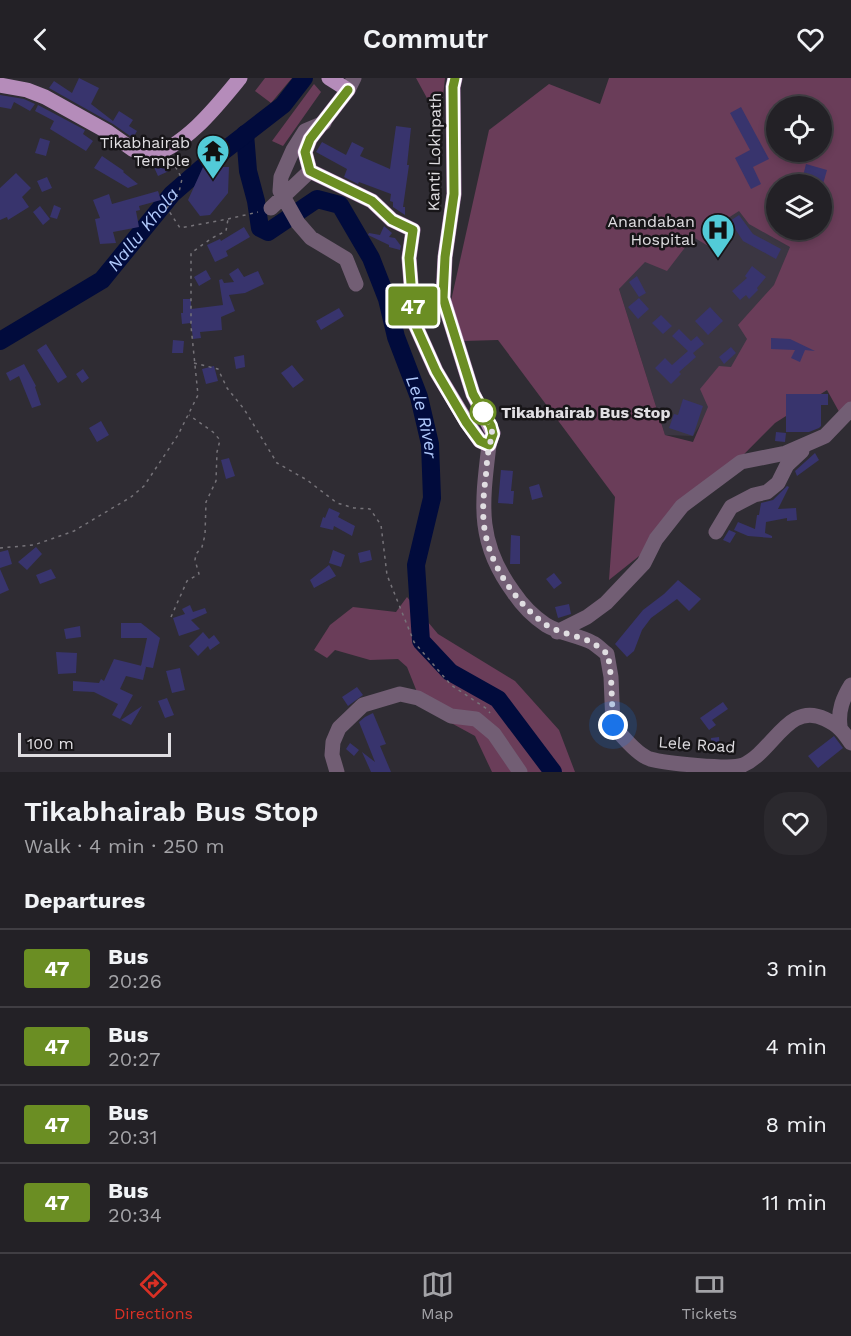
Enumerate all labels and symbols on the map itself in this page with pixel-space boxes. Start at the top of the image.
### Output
street label: Kanti Lokhpath [424,92,445,212]
place label: Tikabhairab Temple [100,133,190,170]
temple icon: Tikabhairab Temple [195,133,231,180]
water label: Nallu Khola [103,183,183,275]
place label: Anandaban Hospital [607,212,695,249]
hospital icon: Anandaban Hospital [700,212,736,259]
line badge: 47 [386,286,440,326]
water label: Lele River [402,372,442,459]
marker: Tikabhairab Bus Stop [470,399,496,425]
place label: Tikabhairab Bus Stop [501,403,670,422]
your location [598,710,628,740]
scale bar [18,730,171,758]
street label: Lele Road [658,732,736,757]

